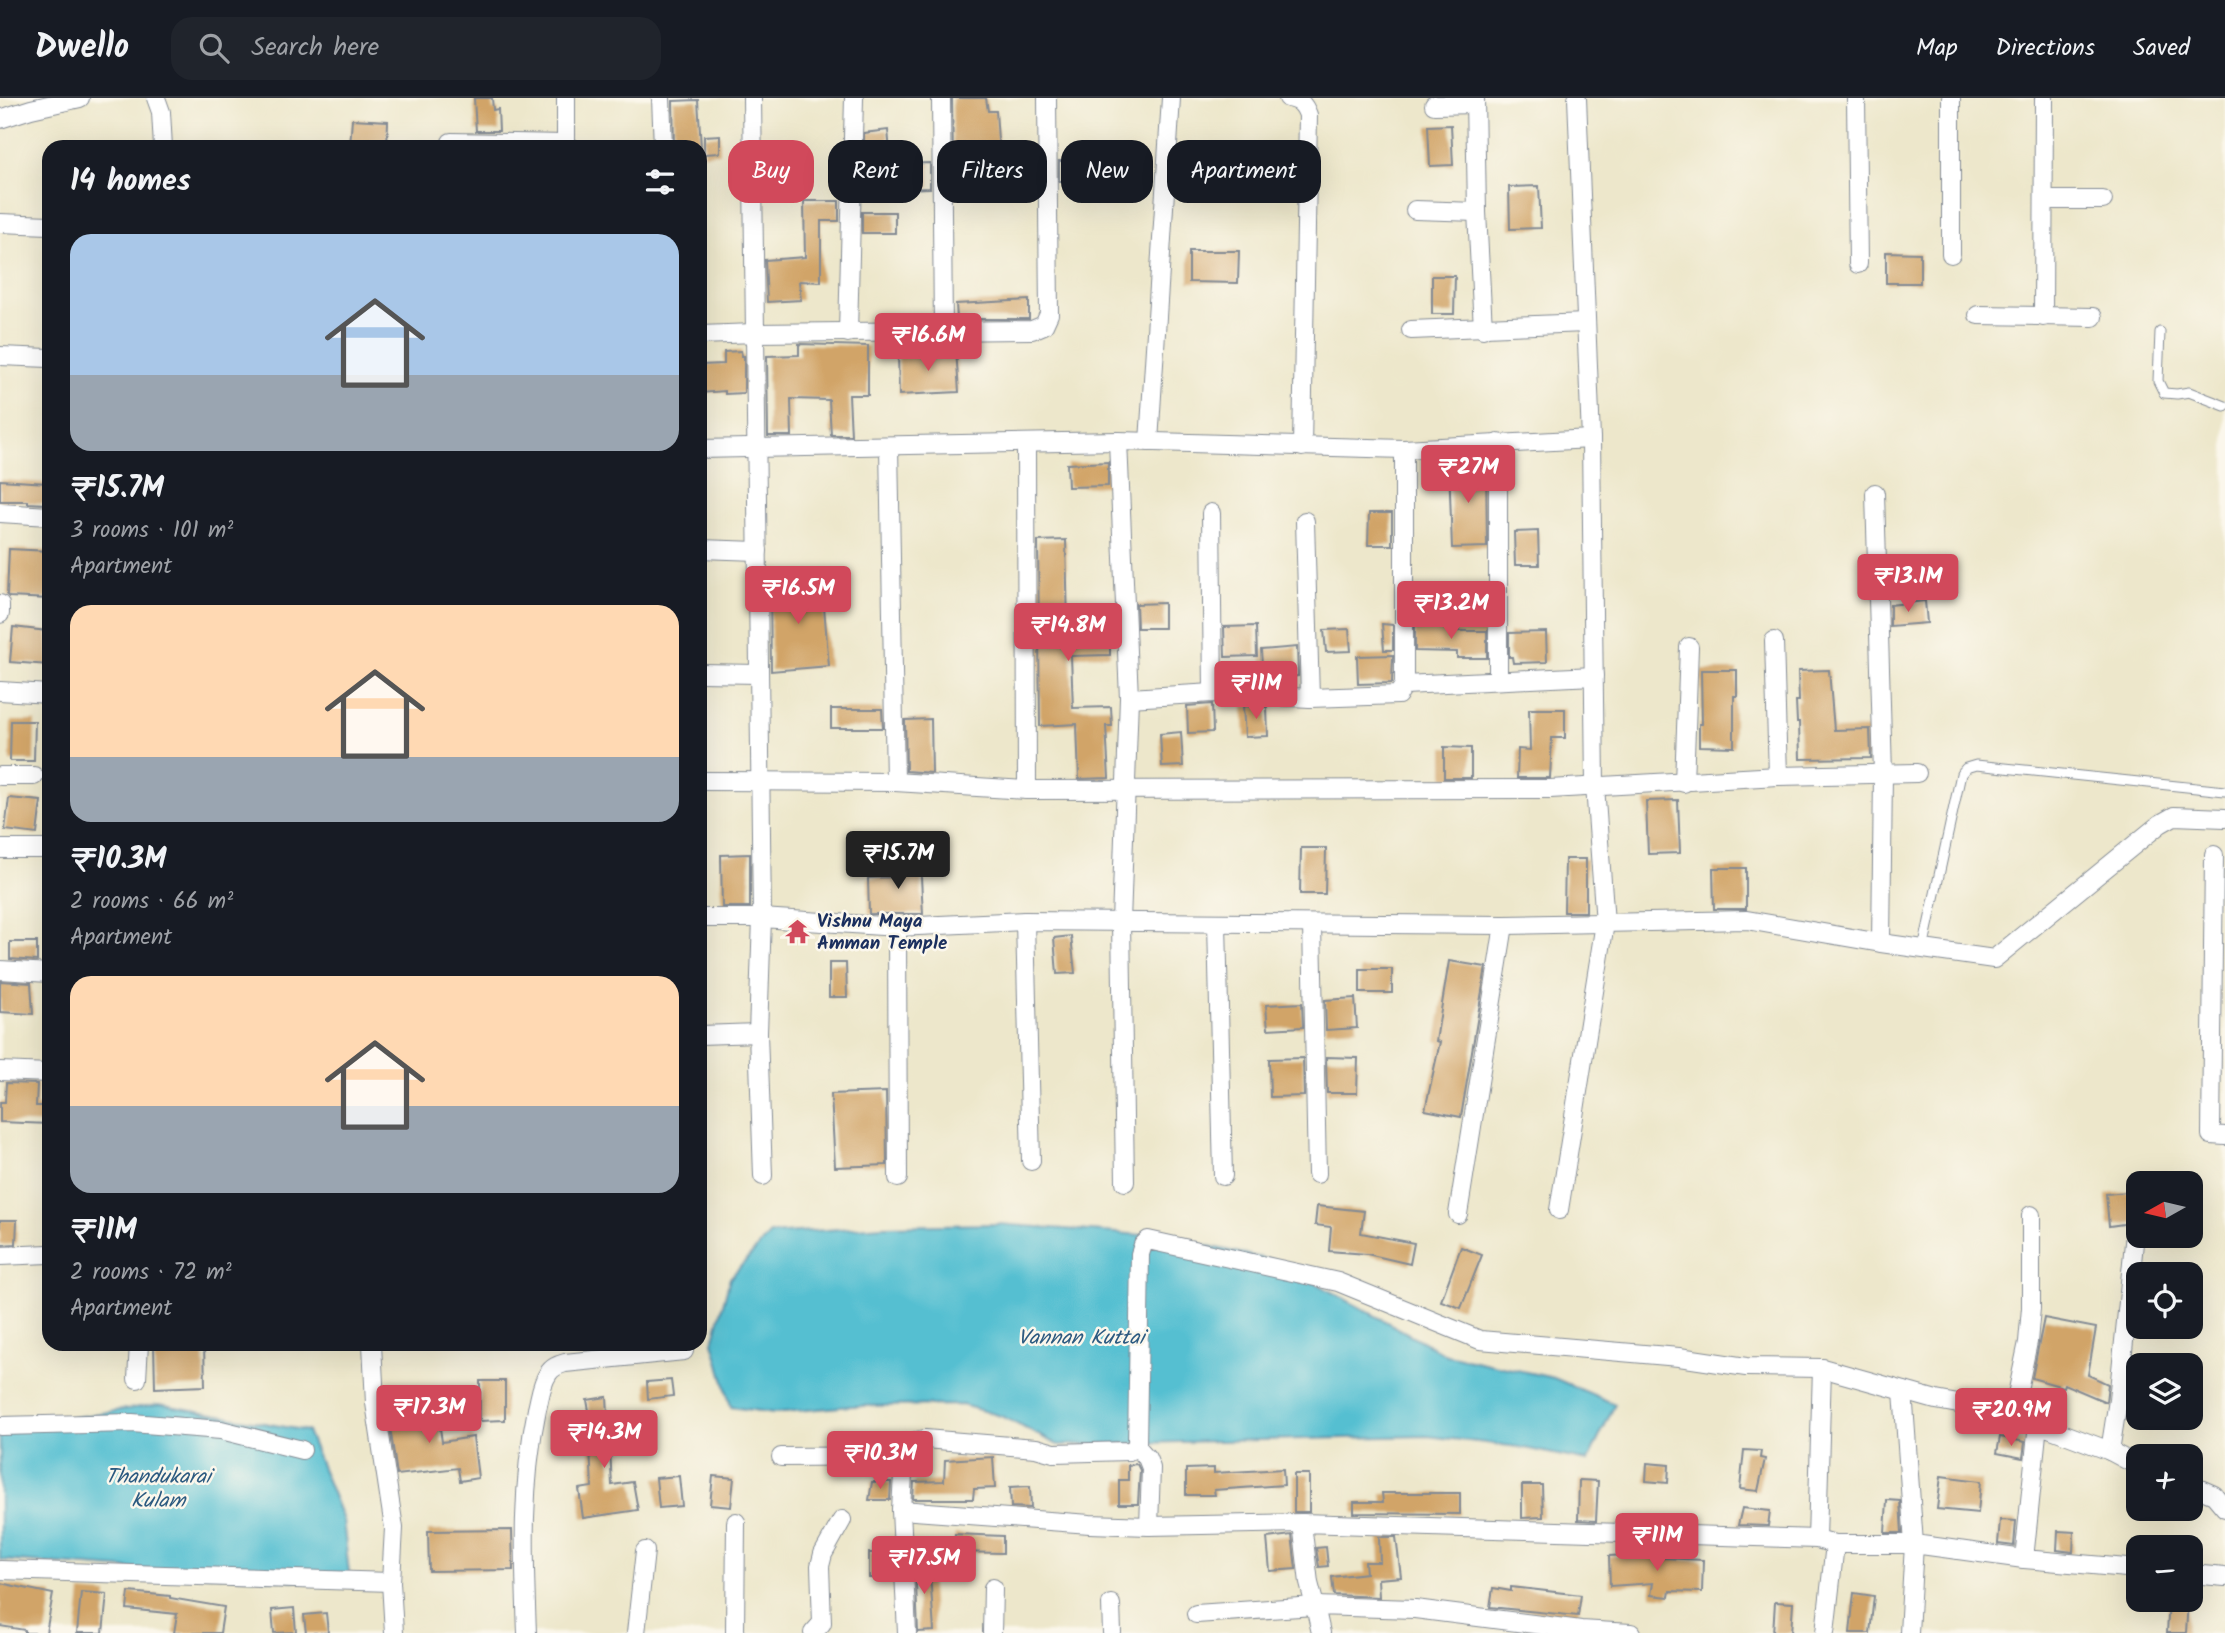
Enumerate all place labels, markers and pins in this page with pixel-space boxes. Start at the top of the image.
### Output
pin: ₹16.6M [871,314,985,373]
pin: ₹27M [1427,446,1509,505]
pin: ₹13.1M [1851,554,1965,614]
pin: ₹16.5M [741,566,855,626]
pin: ₹13.2M [1394,582,1508,641]
pin: ₹14.8M [1011,603,1125,663]
pin: ₹11M [1215,662,1297,721]
pin: ₹15.7M [841,832,955,891]
place label: Vishnu Maya Amman Temple [817,907,947,959]
temple icon: Vishnu Maya Amman Temple [783,917,811,945]
pin: ₹17.3M [372,1386,486,1445]
pin: ₹20.9M [1954,1388,2068,1448]
pin: ₹14.3M [547,1410,661,1470]
pin: ₹10.3M [823,1432,937,1491]
pin: ₹11M [1616,1514,1698,1573]
pin: ₹17.5M [867,1536,981,1596]

